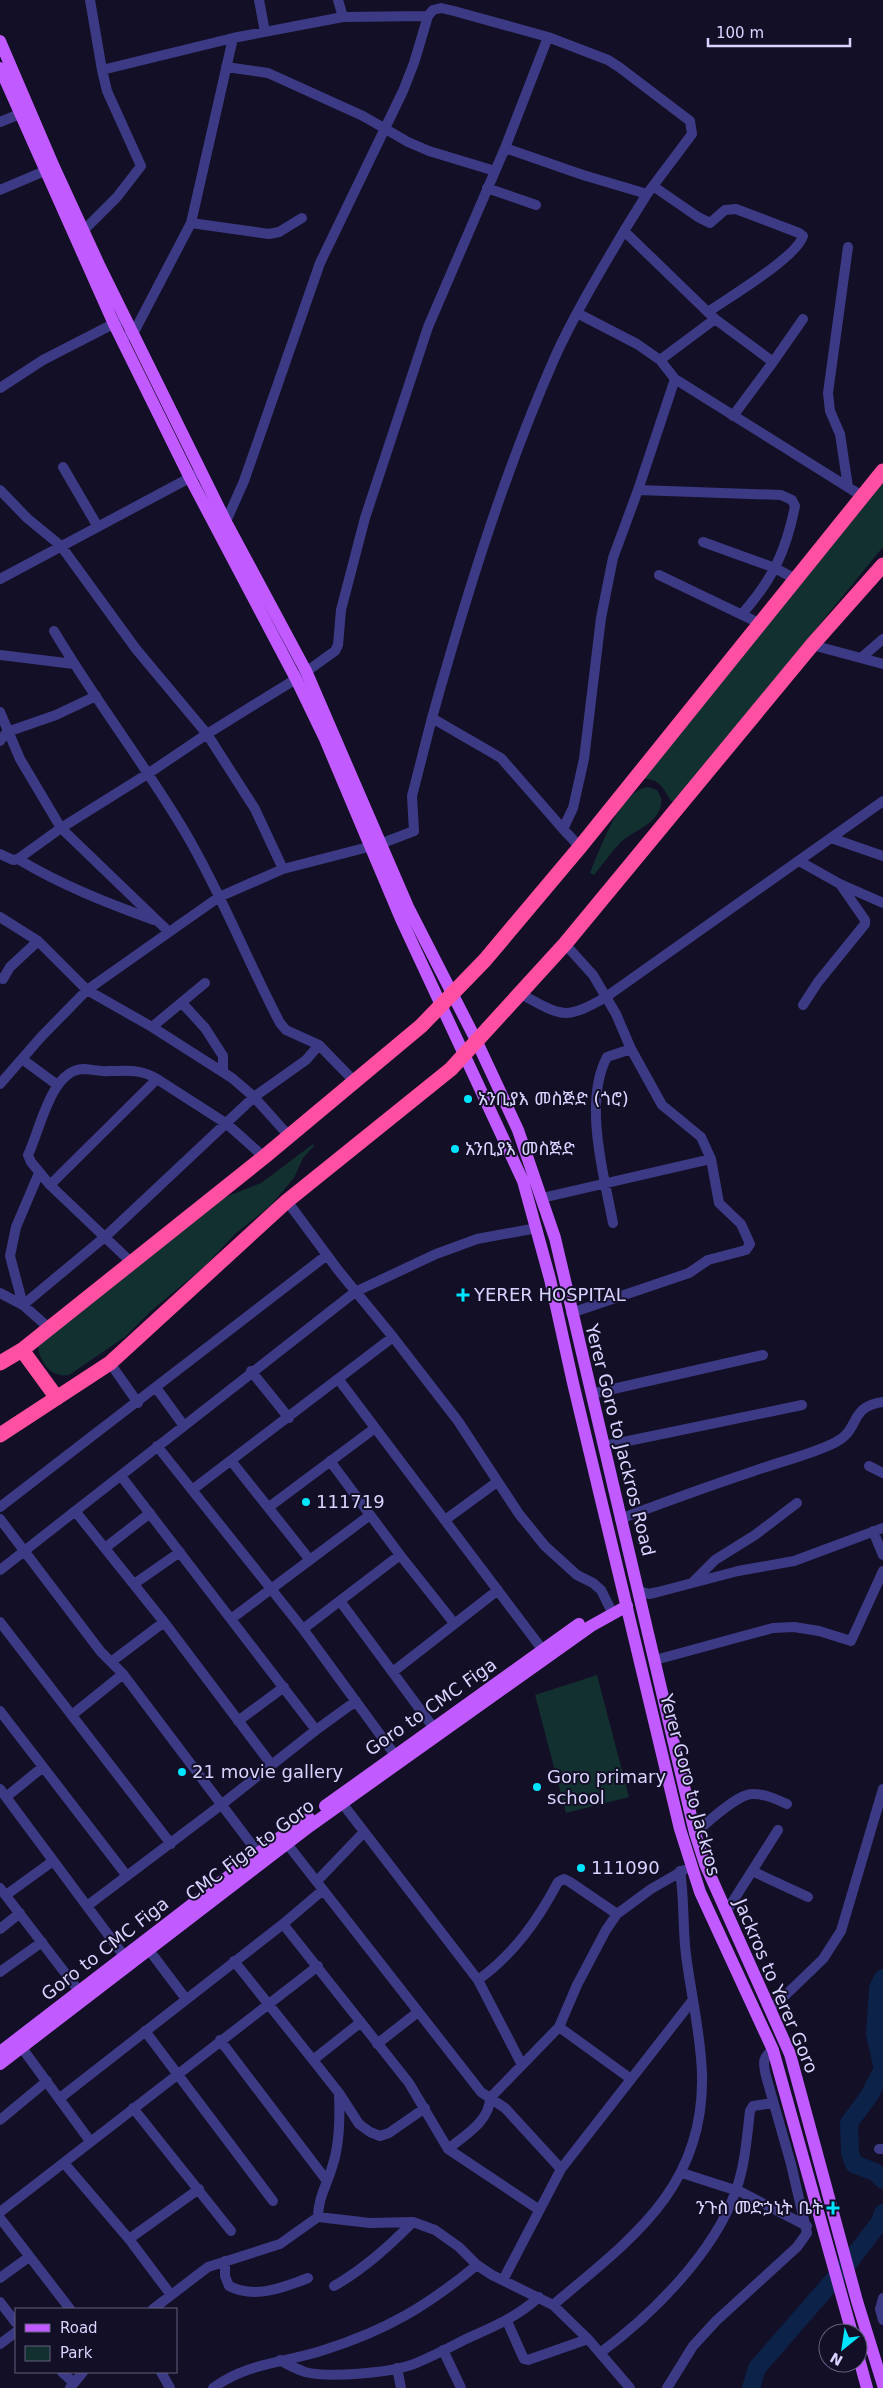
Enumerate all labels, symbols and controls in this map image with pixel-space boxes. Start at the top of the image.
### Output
scale bar [708,15,850,47]
text: 100 m [716,24,764,42]
place label: አንቢያእ መስጅድ (ጎሮ) [478,1088,629,1109]
marker: አንቢያእ መስጅድ (ጎሮ) [462,1093,474,1105]
place label: አንቢያእ መስጅድ [465,1138,575,1159]
marker: አንቢያእ መስጅድ [449,1143,461,1155]
place label: YERER HOSPITAL [473,1284,626,1305]
marker: YERER HOSPITAL [456,1288,470,1302]
street label: Yerer Goro to Jackros Road [581,1321,660,1558]
place label: 111719 [316,1491,385,1512]
marker: 111719 [300,1496,312,1508]
street label: Goro to CMC Figa [361,1653,500,1760]
street label: Yerer Goro to Jackros [656,1691,725,1878]
place label: 21 movie gallery [192,1761,344,1782]
marker: 21 movie gallery [176,1766,188,1778]
place label: Goro primary school [547,1766,666,1808]
marker: Goro primary school [531,1781,543,1793]
street label: CMC Figa to Goro [181,1794,318,1905]
place label: 111090 [591,1857,660,1878]
marker: 111090 [575,1862,587,1874]
street label: Goro to CMC Figa [37,1892,172,2005]
street label: Jackros to Yerer Goro [730,1895,823,2076]
place label: ንጉስ መድኃኒት ቤት [696,2197,823,2218]
marker: ንጉስ መድኃኒት ቤት [827,2202,839,2214]
legend [15,2308,178,2373]
text: Road [60,2319,98,2337]
north arrow [818,2323,868,2373]
text: Park [60,2344,93,2362]
text: N [827,2349,846,2369]

